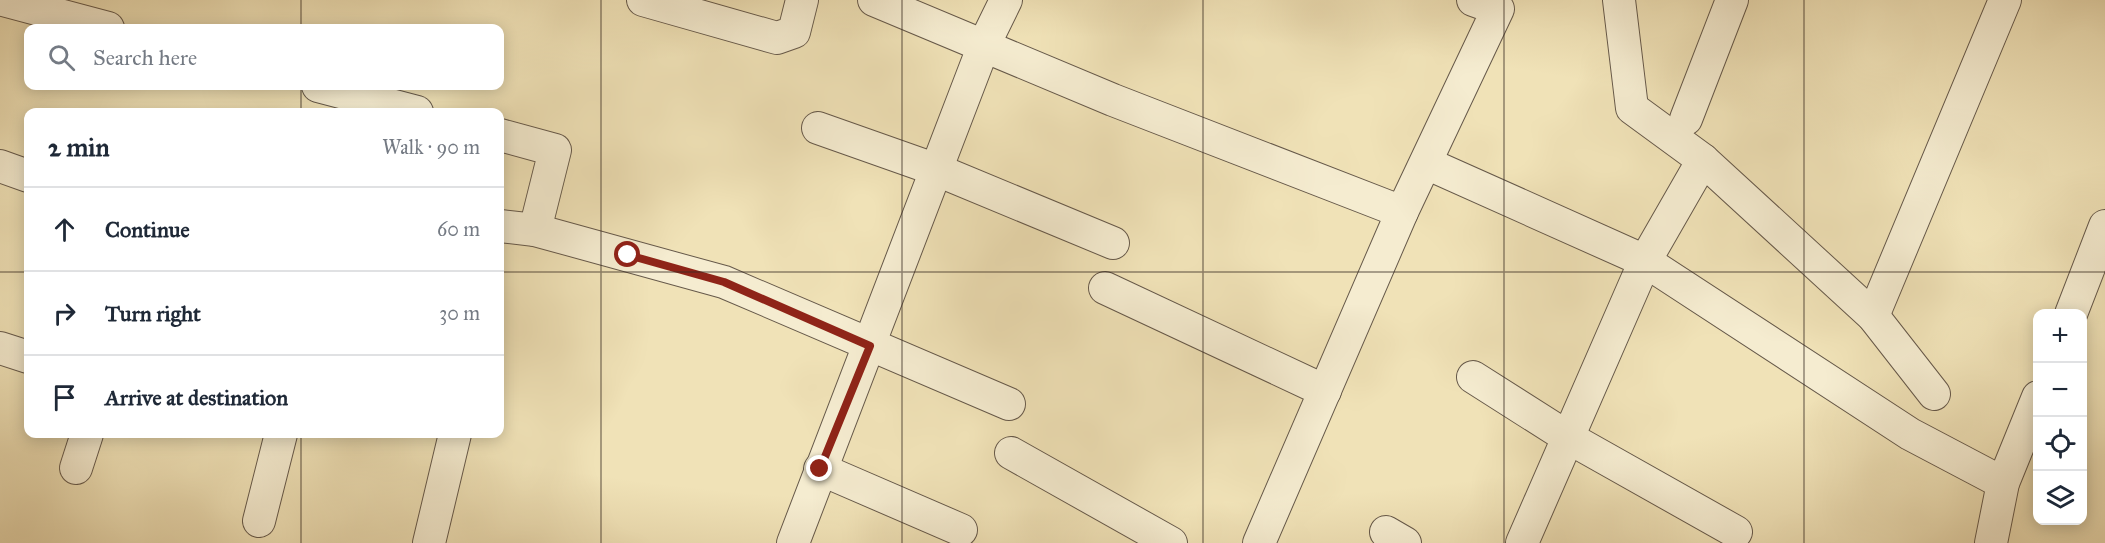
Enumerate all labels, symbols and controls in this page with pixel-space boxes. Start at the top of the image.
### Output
search box [24,24,504,90]
icon: search [45,41,78,74]
text: Search here [93,44,197,71]
text: 2 min [48,131,109,163]
text: Walk · 90 m [382,135,480,159]
icon: ahead [48,213,81,246]
text: Continue [105,216,190,243]
text: 60 m [437,217,480,241]
route start [614,241,640,267]
icon: right [48,297,81,330]
text: Turn right [105,300,201,327]
text: 30 m [439,301,480,325]
map controls [2033,309,2087,525]
button: + [2033,309,2087,363]
button: − [2033,363,2087,417]
icon: arrive [48,381,81,414]
text: Arrive at destination [105,384,288,411]
button: locate [2033,417,2087,471]
route end [806,455,832,481]
button: layers [2033,471,2087,525]

